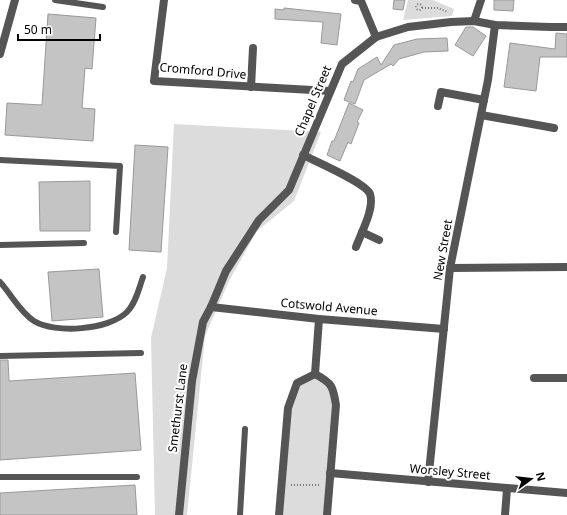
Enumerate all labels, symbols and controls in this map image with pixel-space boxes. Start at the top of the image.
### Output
scale bar [18,16,100,42]
text: 50 m [24,21,52,38]
street label: Cromford Drive [159,58,247,83]
street label: Chapel Street [290,62,335,139]
street label: New Street [429,217,456,282]
street label: Cotswold Avenue [280,294,378,319]
street label: Smethurst Lane [164,362,191,453]
street label: Worsley Street [409,459,492,484]
north arrow [511,459,551,499]
text: N [533,470,550,483]

